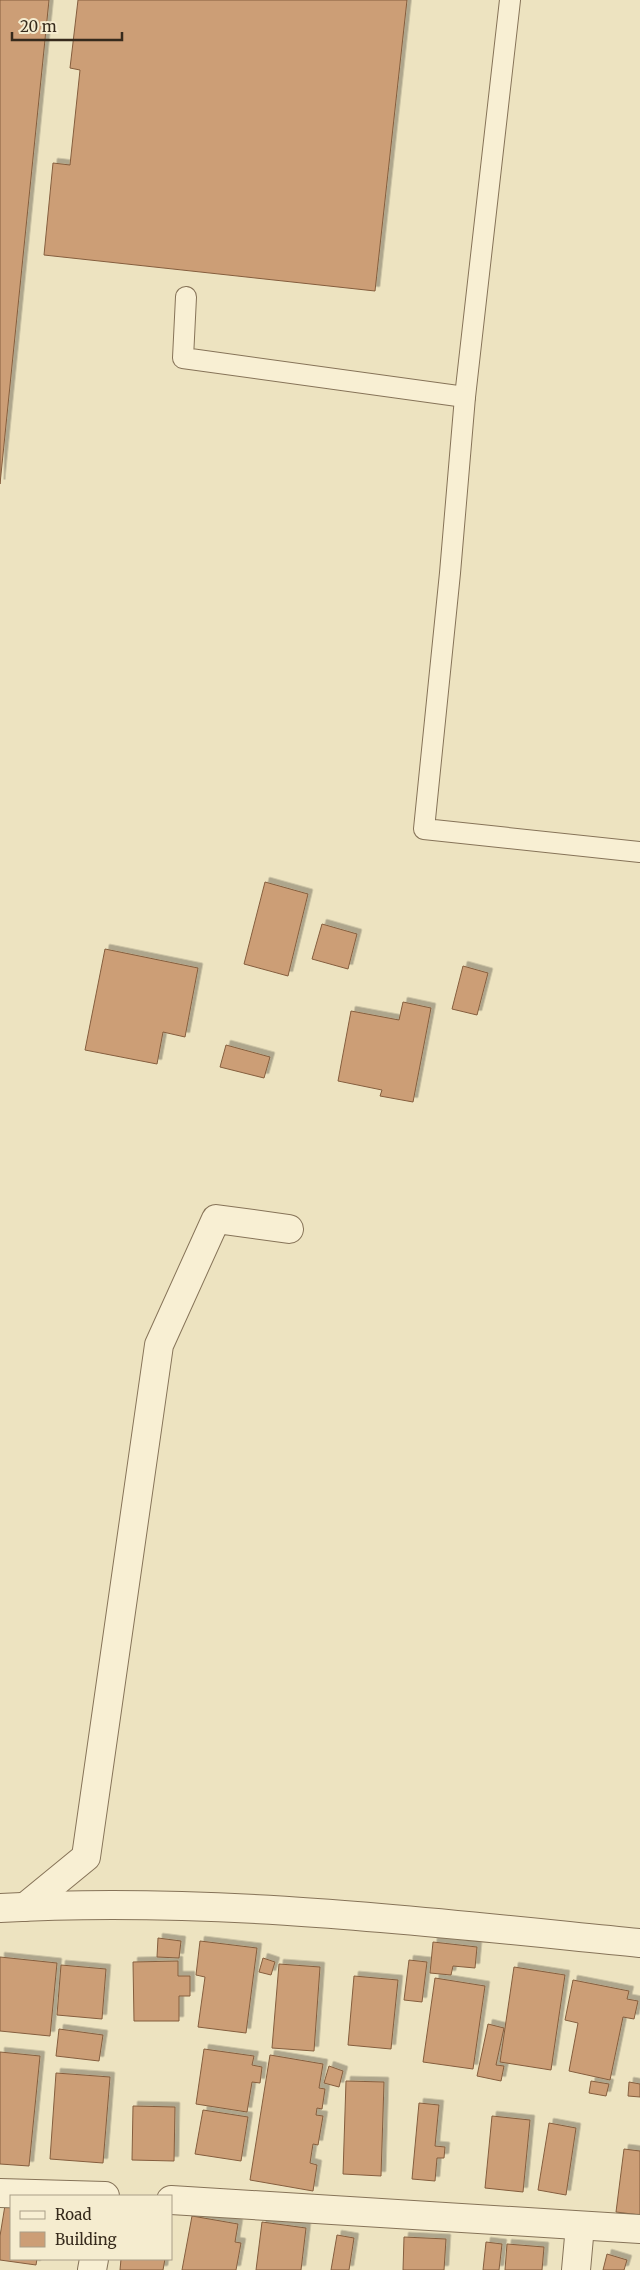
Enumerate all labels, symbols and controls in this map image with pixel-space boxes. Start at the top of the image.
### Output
scale bar [12,10,122,42]
text: 20 m [20,17,57,36]
legend [10,2195,172,2260]
text: Road [55,2205,91,2224]
text: Building [55,2230,117,2249]

